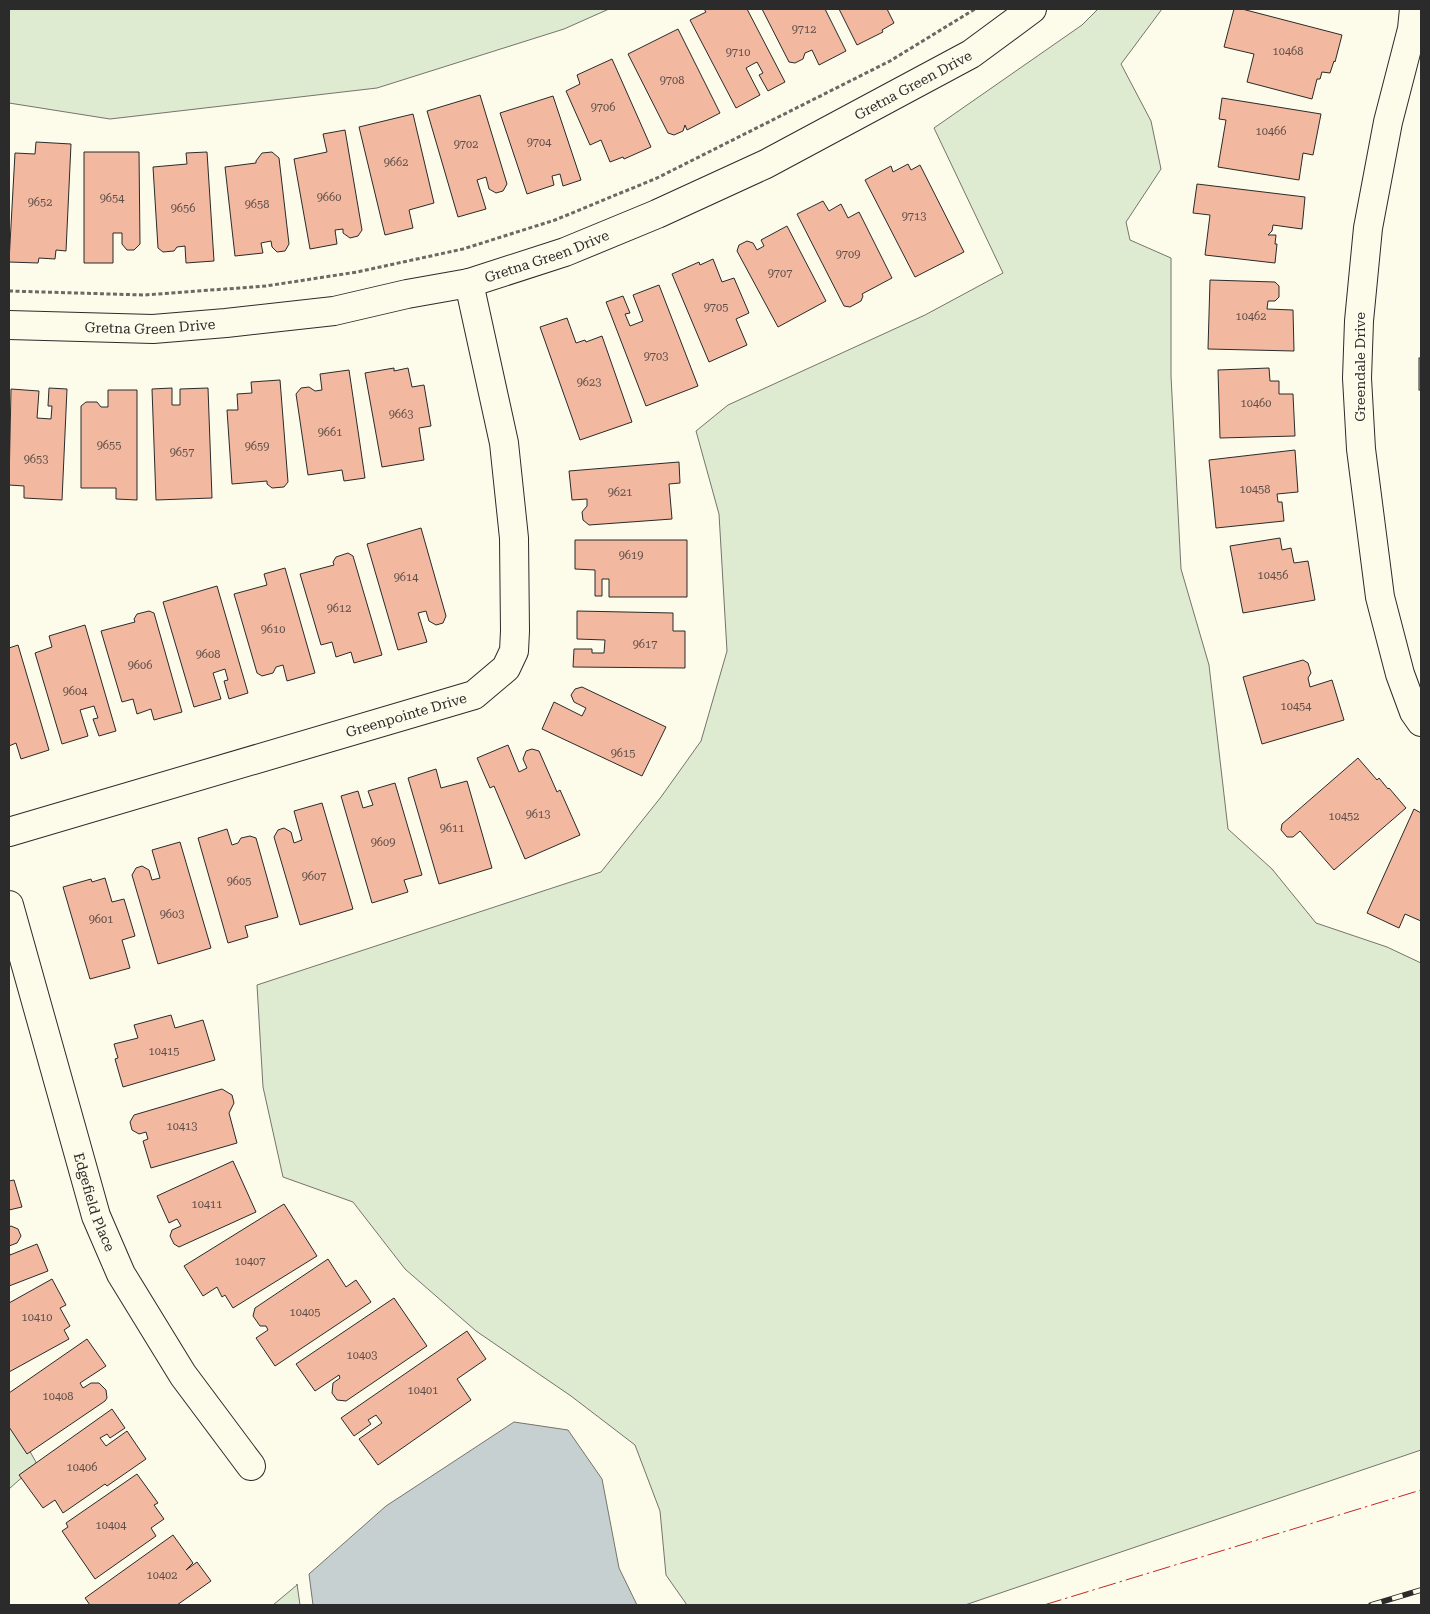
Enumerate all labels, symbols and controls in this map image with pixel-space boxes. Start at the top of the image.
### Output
house number: 9712 [792,23,816,36]
house number: 10468 [1273,45,1303,58]
house number: 9710 [726,46,750,59]
street label: Gretna Green Drive [852,47,975,123]
house number: 9708 [660,74,684,87]
house number: 9706 [591,101,615,114]
house number: 10466 [1256,125,1286,138]
house number: 9704 [527,136,552,149]
house number: 9702 [454,138,478,151]
house number: 9662 [384,156,408,169]
house number: 9660 [317,191,341,204]
house number: 9654 [100,192,125,205]
house number: 9652 [28,196,52,209]
house number: 9658 [245,198,269,211]
house number: 9656 [171,202,195,215]
house number: 9713 [902,210,926,223]
street label: Gretna Green Drive [482,227,611,285]
house number: 9709 [836,248,860,261]
house number: 9707 [768,267,792,280]
house number: 9705 [704,301,728,314]
house number: 10462 [1236,310,1266,323]
street label: Greendale Drive [1352,312,1368,422]
street label: Gretna Green Drive [84,316,216,337]
house number: 9703 [644,350,668,363]
house number: 9623 [577,376,601,389]
house number: 10460 [1241,397,1271,410]
house number: 9663 [389,408,413,421]
house number: 9661 [318,426,342,439]
house number: 9655 [97,439,121,452]
house number: 9659 [245,440,269,453]
house number: 9657 [170,446,194,459]
house number: 9653 [24,453,48,466]
house number: 10458 [1240,483,1270,496]
house number: 9621 [608,486,632,499]
house number: 9619 [619,549,643,562]
house number: 10456 [1258,569,1288,582]
house number: 9614 [394,571,419,584]
house number: 9612 [327,602,351,615]
house number: 9610 [261,623,285,636]
house number: 9617 [633,638,657,651]
house number: 9608 [196,648,220,661]
house number: 9606 [128,659,152,672]
house number: 9604 [63,685,88,698]
street label: Greenpointe Drive [344,690,469,740]
house number: 10454 [1281,700,1312,713]
house number: 9615 [611,747,635,760]
house number: 9613 [526,808,550,821]
house number: 10452 [1329,810,1359,823]
house number: 9611 [440,822,464,835]
house number: 9609 [371,836,395,849]
house number: 9607 [302,870,326,883]
house number: 9605 [227,875,251,888]
house number: 9603 [160,908,184,921]
house number: 9601 [89,913,113,926]
house number: 10415 [149,1045,179,1058]
house number: 10413 [167,1120,197,1133]
street label: Edgefield Place [71,1151,118,1254]
house number: 10411 [192,1198,222,1211]
house number: 10407 [235,1255,265,1268]
house number: 10405 [290,1306,320,1319]
house number: 10410 [22,1311,52,1324]
house number: 10403 [347,1349,377,1362]
house number: 10401 [408,1384,438,1397]
house number: 10408 [43,1390,73,1403]
house number: 10406 [67,1461,97,1474]
house number: 10404 [96,1519,127,1532]
house number: 10402 [147,1569,177,1582]

